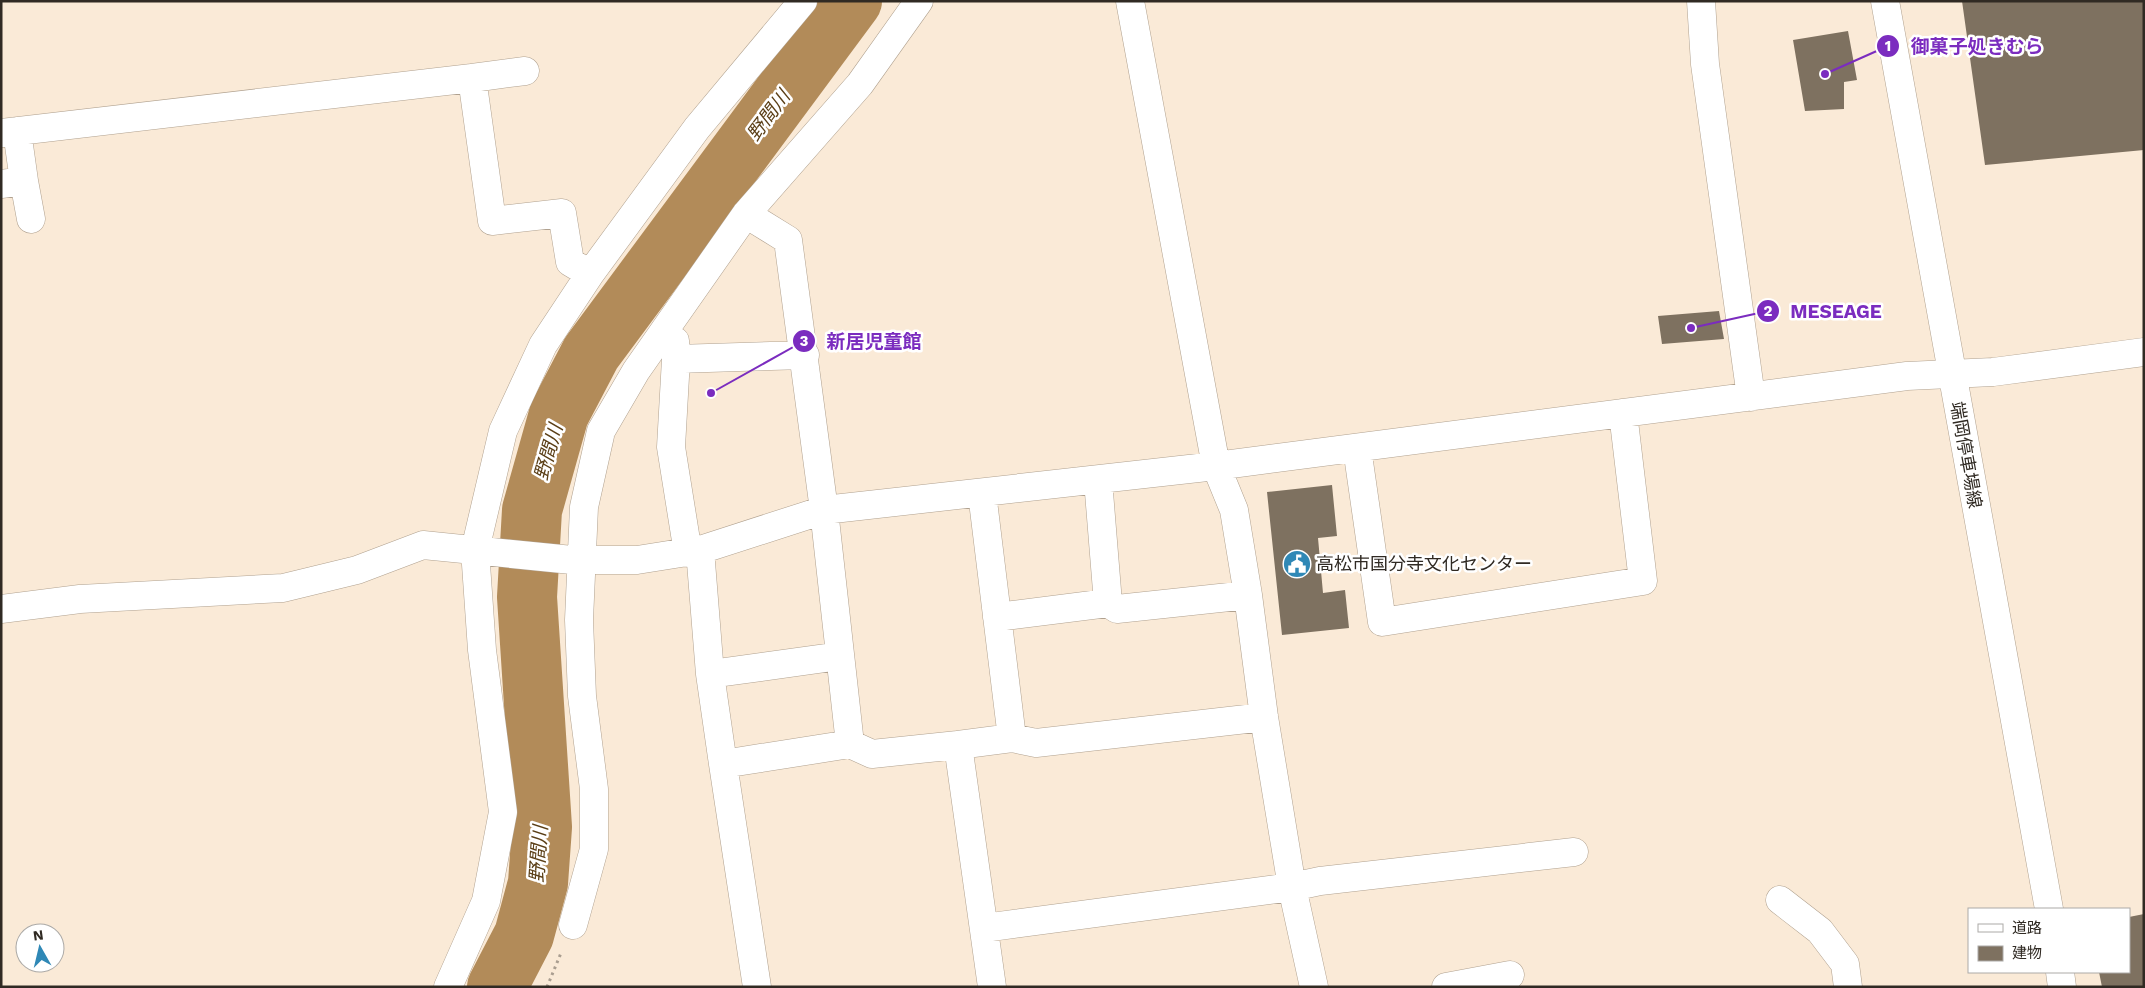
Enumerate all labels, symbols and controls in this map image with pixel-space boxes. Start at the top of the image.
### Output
callout: 御菓子処きむら [1876,29,2054,63]
text: 御菓子処きむら [1910,35,2044,58]
text: 1 [1885,37,1891,55]
water label: 野間川 [742,84,796,145]
callout: MESEAGE [1755,294,1892,328]
text: MESEAGE [1790,300,1882,323]
text: 2 [1764,302,1773,320]
callout: 新居児童館 [792,324,932,358]
text: 新居児童館 [826,330,922,353]
text: 3 [800,332,809,350]
street label: 端岡停車場線 [1947,400,1986,510]
water label: 野間川 [530,420,568,483]
public building icon: 高松市国分寺文化センター [1282,549,1312,579]
place label: 高松市国分寺文化センター [1316,553,1532,574]
water label: 野間川 [525,823,552,883]
legend [1968,908,2130,973]
text: 道路 [2012,919,2042,937]
north arrow [15,923,65,973]
text: N [32,926,44,944]
text: 建物 [2012,944,2042,962]

